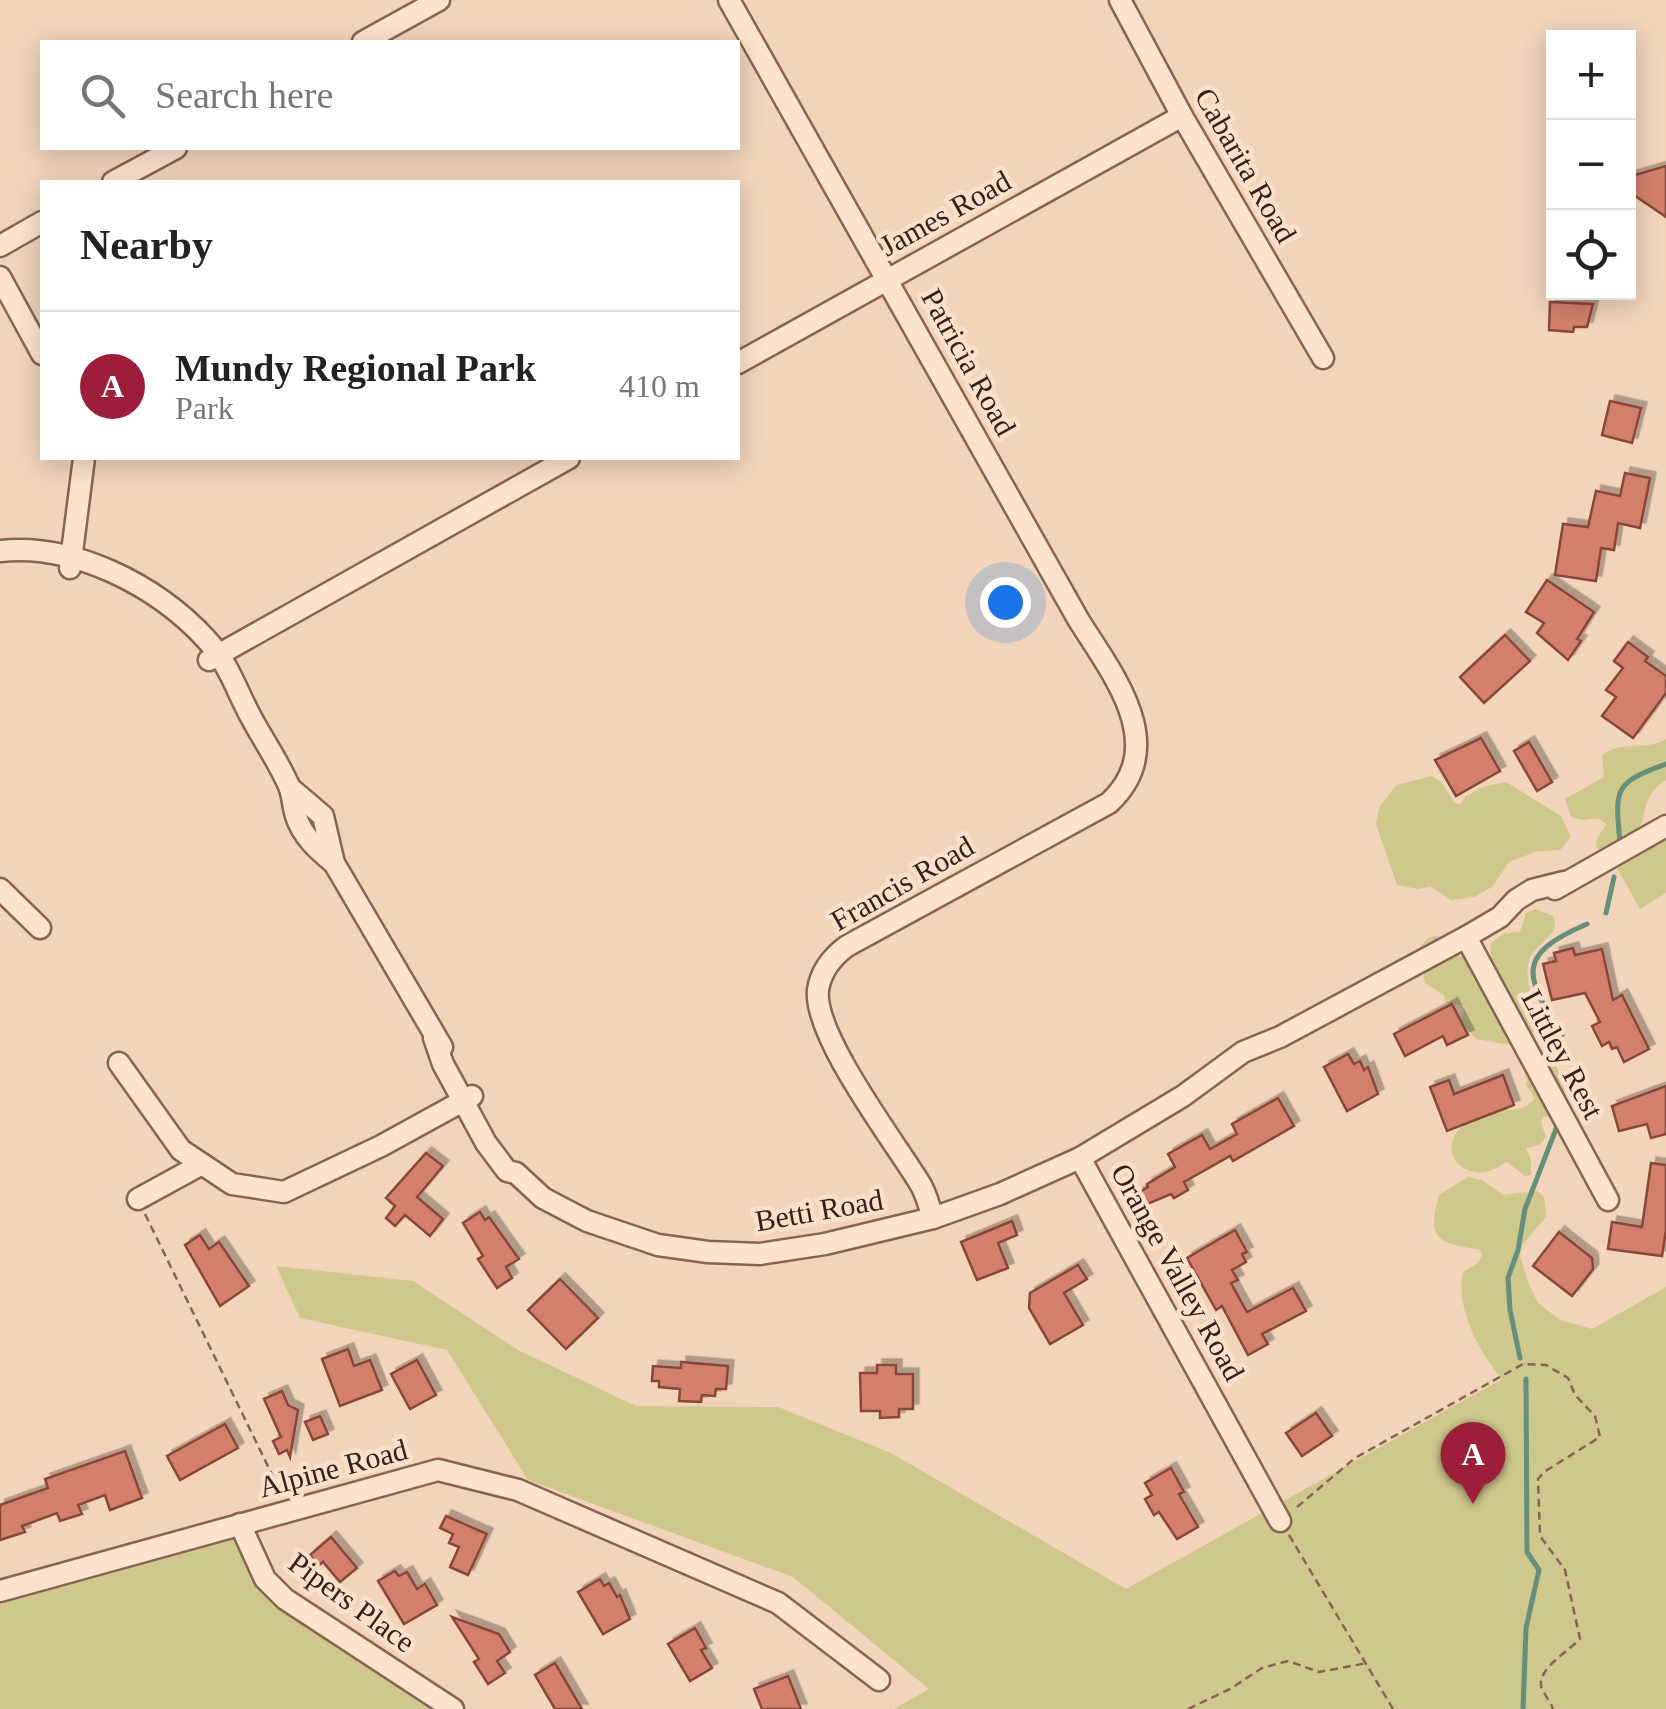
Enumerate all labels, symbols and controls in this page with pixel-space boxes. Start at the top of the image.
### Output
map controls [1546,30,1636,300]
button: + [1546,30,1636,120]
search box [40,40,740,150]
icon: search [75,68,130,123]
text: Search here [155,74,333,116]
street label: Cabarita Road [1189,82,1303,248]
button: − [1546,120,1636,210]
street label: James Road [874,164,1016,262]
button: locate [1546,210,1636,300]
text: Nearby [80,222,213,268]
street label: Patricia Road [915,283,1023,441]
text: Mundy Regional Park [175,347,536,389]
text: A [101,368,124,404]
text: 410 m [619,368,700,404]
text: Park [175,390,234,426]
your location [980,577,1031,628]
street label: Francis Road [825,829,979,937]
street label: Littley Rest [1515,984,1611,1124]
street label: Orange Valley Road [1105,1158,1251,1386]
street label: Betti Road [753,1183,885,1237]
pin: A [1440,1422,1506,1504]
street label: Alpine Road [255,1432,411,1504]
street label: Pipers Place [283,1545,421,1659]

